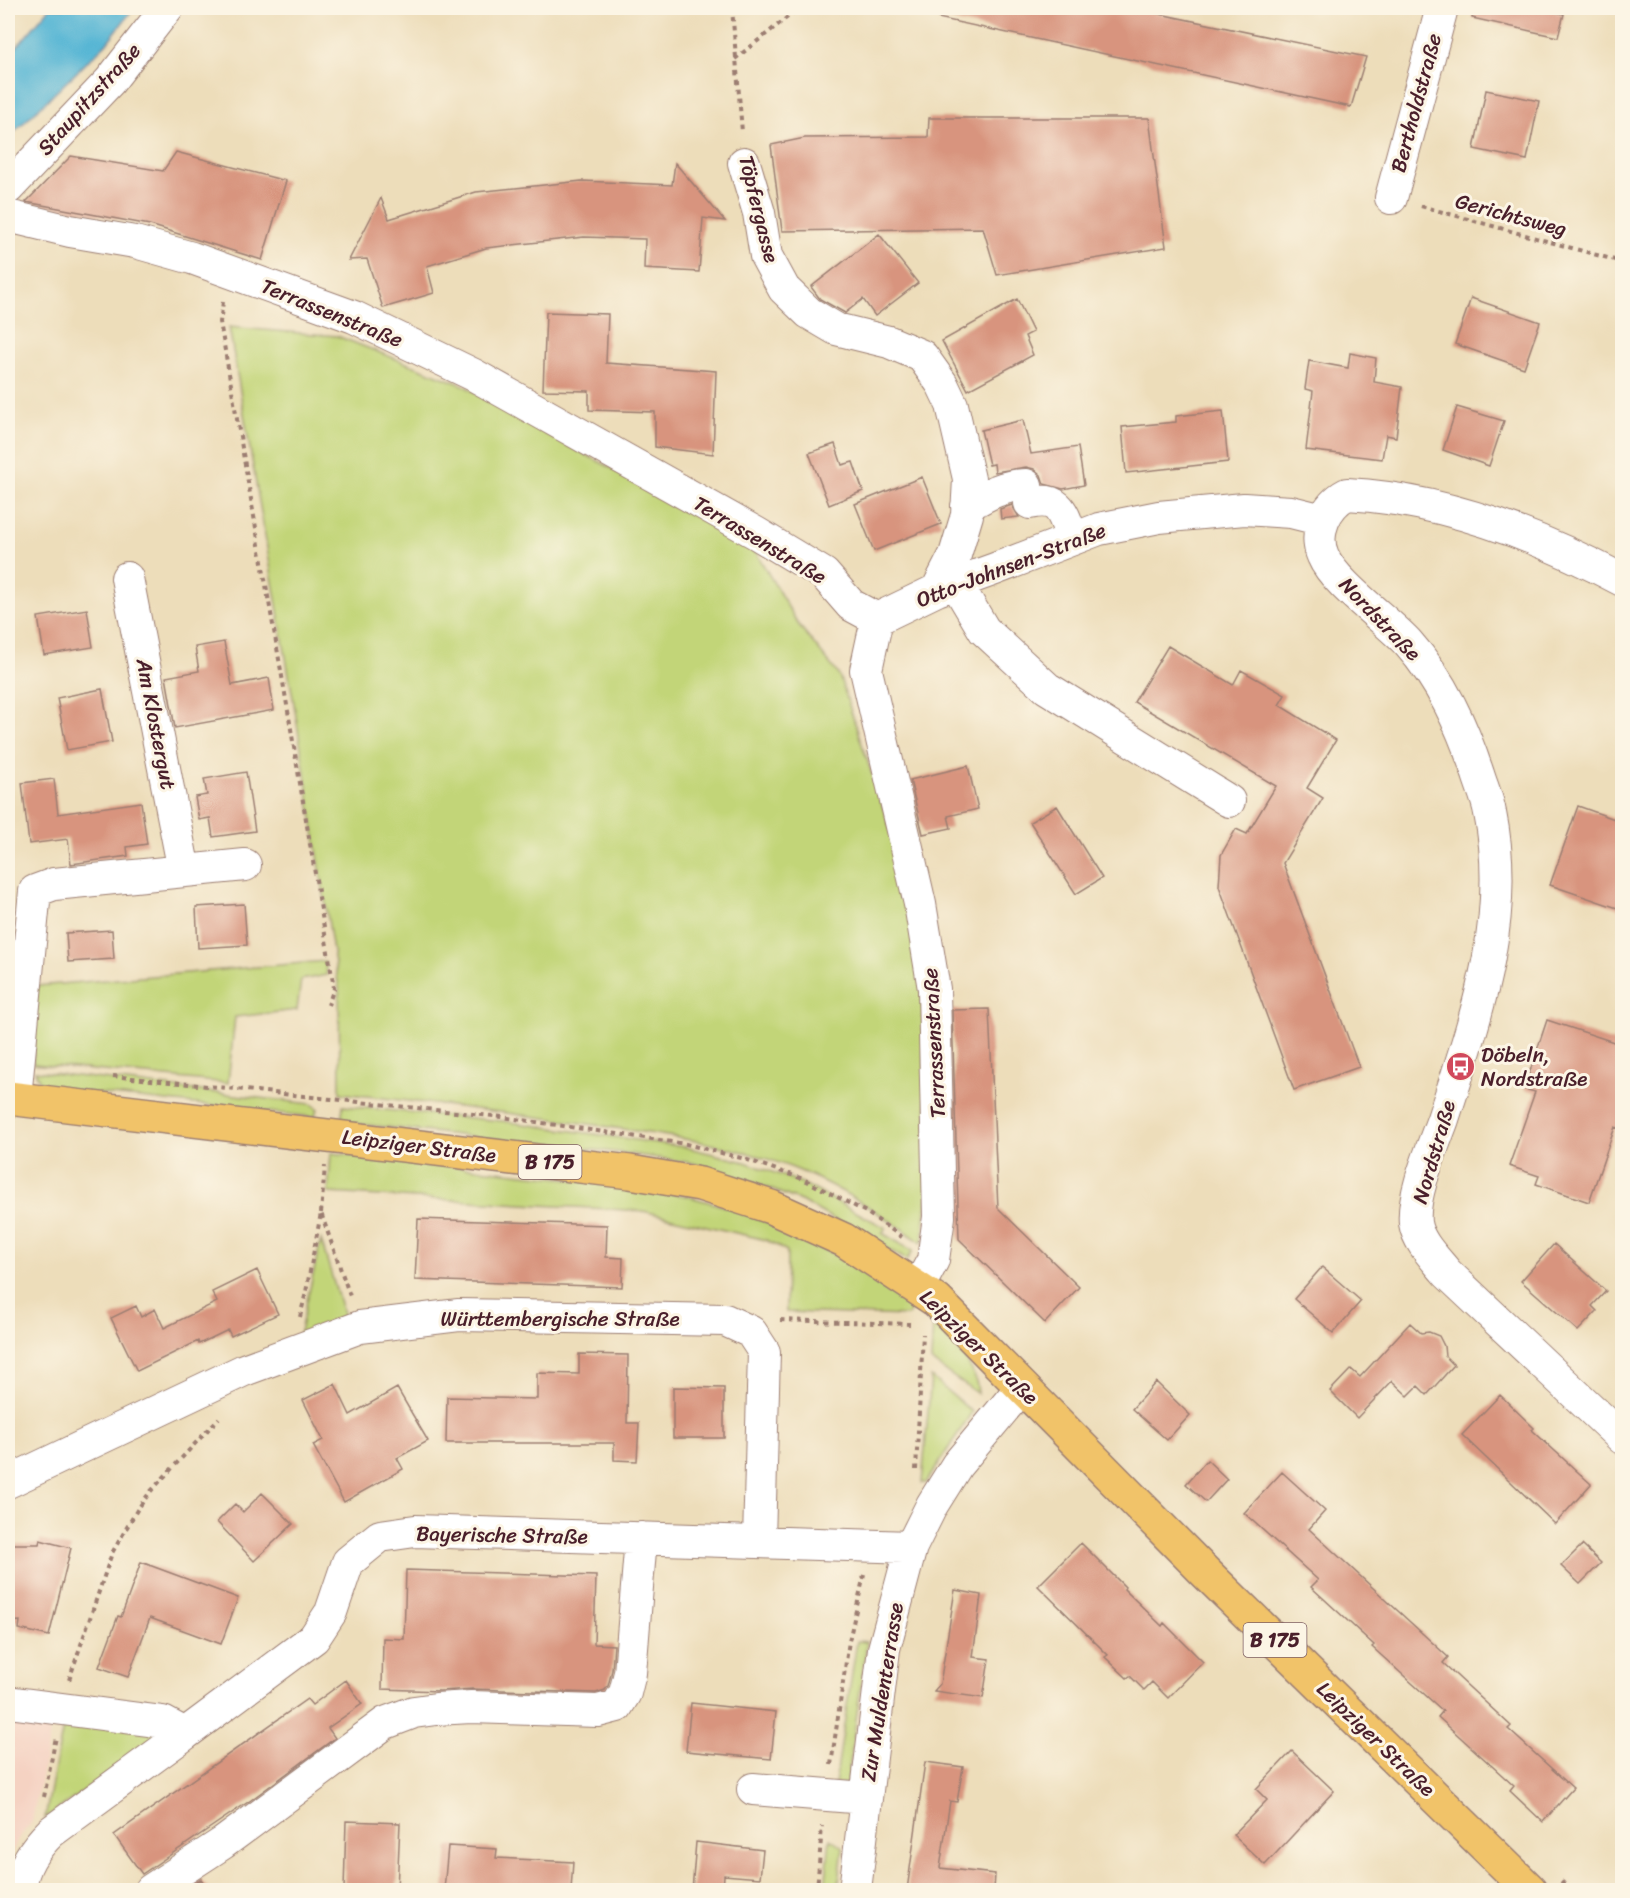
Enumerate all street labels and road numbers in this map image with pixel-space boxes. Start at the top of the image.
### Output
street label: Bertholdstraße [1379,29,1453,177]
street label: Staupitzstraße [27,33,151,164]
street label: Töpfergasse [727,151,791,267]
street label: Gerichtsweg [1451,182,1571,248]
street label: Terrassenstraße [255,267,409,359]
street label: Terrassenstraße [686,485,834,595]
street label: Otto-Johnsen-Straße [910,511,1112,619]
street label: Nordstraße [1329,568,1431,670]
street label: Am Klostergut [124,654,187,793]
street label: Terrassenstraße [911,967,957,1119]
street label: Nordstraße [1401,1096,1467,1208]
street label: Leipziger Straße [340,1118,498,1174]
road number: B 175 [518,1145,582,1179]
street label: Leipziger Straße [910,1280,1048,1414]
street label: Württembergische Straße [440,1300,680,1338]
street label: Bayerische Straße [416,1515,588,1555]
street label: Zur Muldenterrasse [849,1600,915,1784]
road number: B 175 [1244,1623,1306,1657]
street label: Leipziger Straße [1307,1672,1445,1806]

